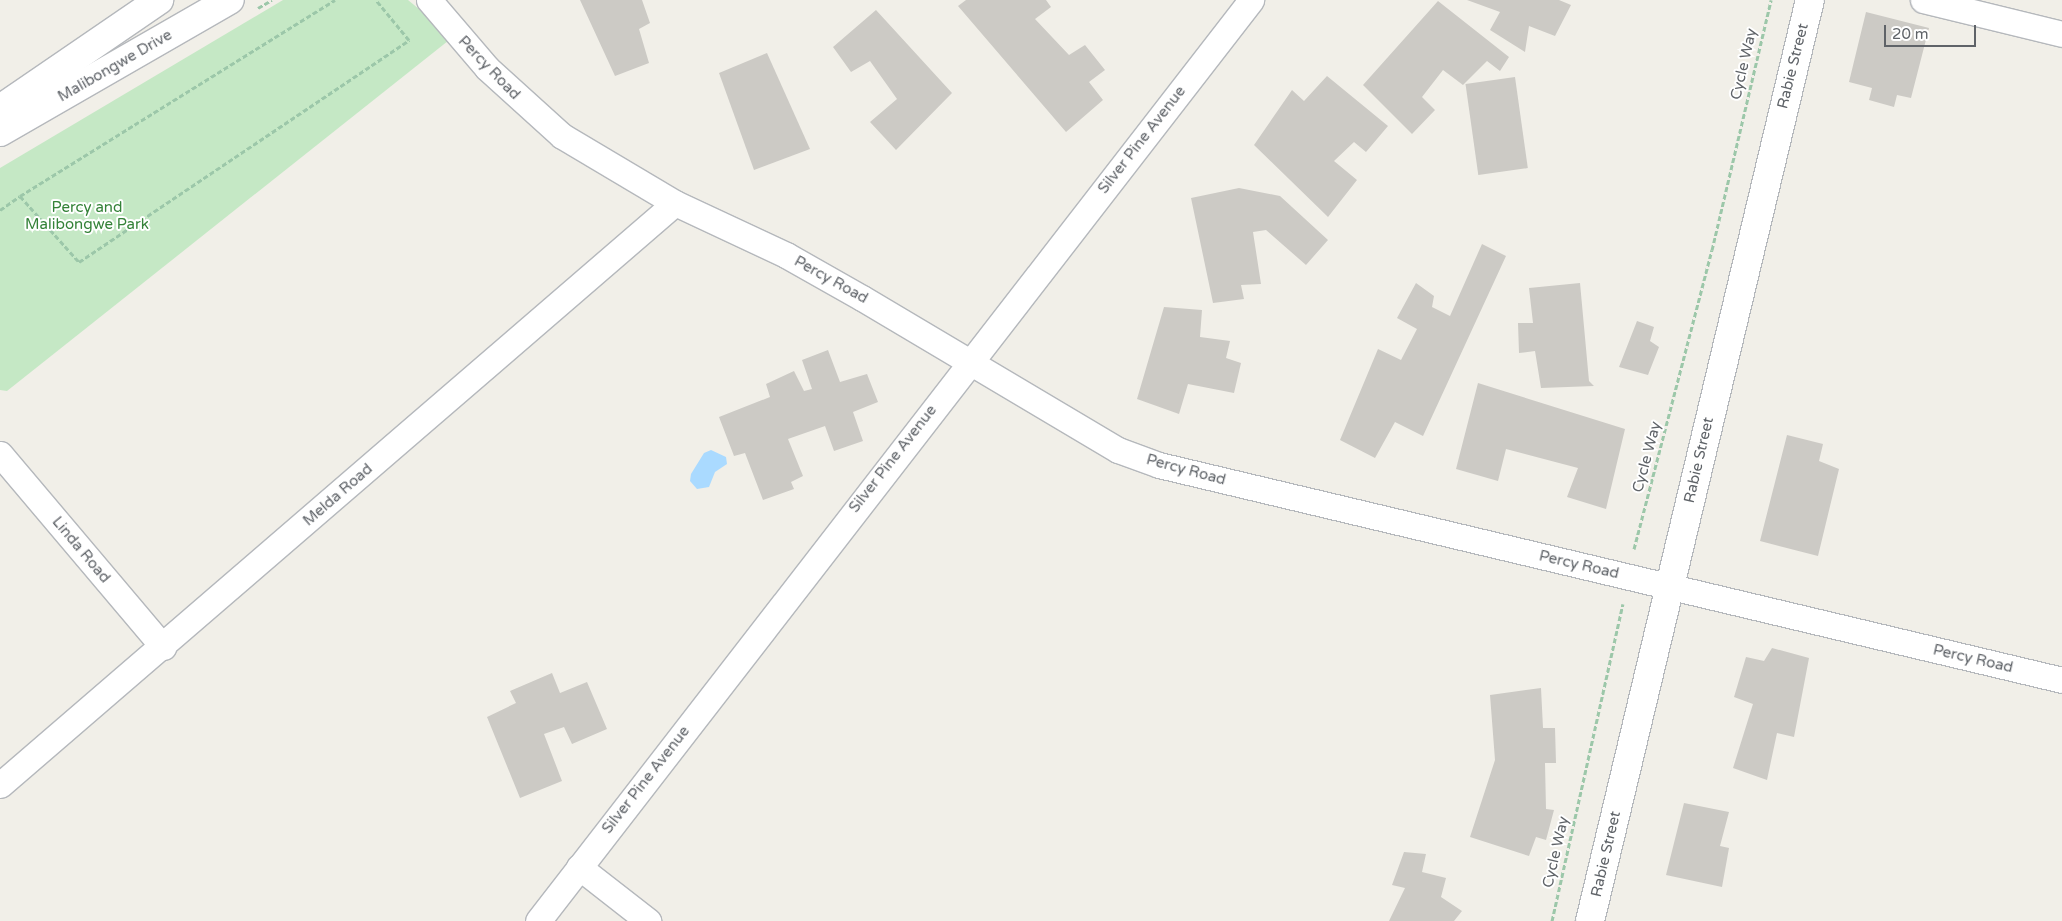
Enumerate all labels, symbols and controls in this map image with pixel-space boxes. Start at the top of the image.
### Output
scale bar [1887,15,1980,47]
street label: Rabie Street [1774,21,1812,111]
text: 20 m [1892,25,1929,43]
street label: Malibongwe Drive [55,26,175,106]
street label: Cycle Way [1727,27,1761,101]
street label: Percy Road [454,32,524,104]
street label: Silver Pine Avenue [1094,83,1190,197]
park label: Percy and Malibongwe Park [25,198,149,233]
street label: Percy Road [791,252,871,308]
street label: Silver Pine Avenue [845,402,941,516]
street label: Rabie Street [1680,415,1718,505]
street label: Cycle Way [1629,420,1665,494]
street label: Percy Road [1144,451,1228,489]
street label: Melda Road [300,460,376,530]
street label: Linda Road [48,513,114,587]
street label: Percy Road [1537,547,1621,583]
street label: Percy Road [1931,641,2015,677]
street label: Silver Pine Avenue [598,723,694,837]
street label: Rabie Street [1587,809,1625,899]
street label: Cycle Way [1539,815,1573,889]

